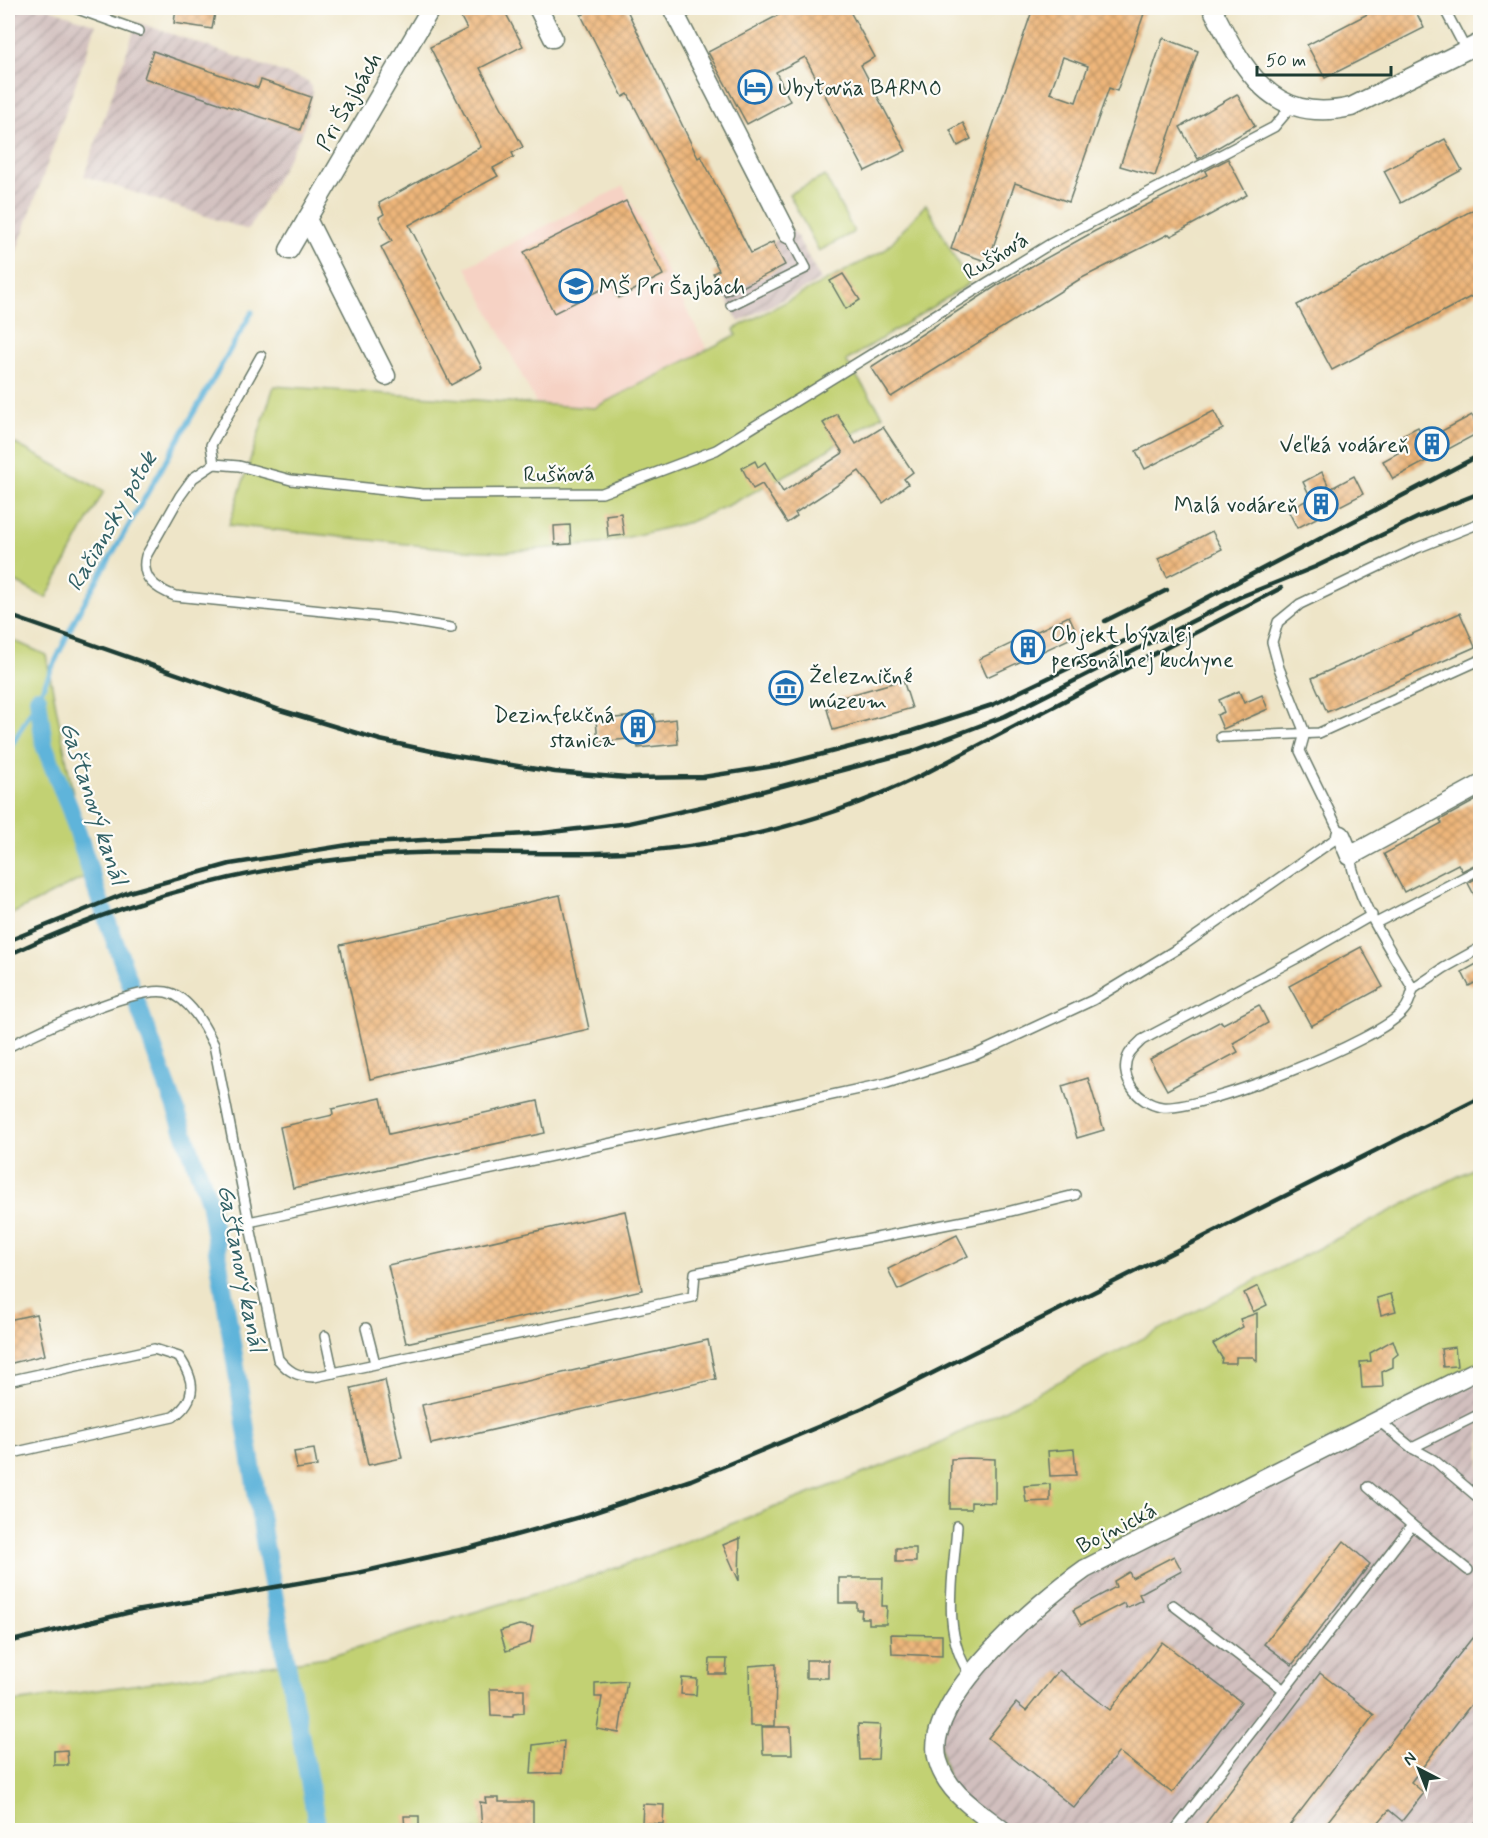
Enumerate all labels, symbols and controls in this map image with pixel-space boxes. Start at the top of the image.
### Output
scale bar [1257,39,1390,77]
street label: Pri Šajbách [310,48,389,156]
text: 50 m [1266,49,1306,73]
hotel icon: Ubytovňa BARMO [737,69,773,105]
place label: Ubytovňa BARMO [778,75,942,103]
street label: Rušňová [958,226,1034,287]
school or university icon: MŠ Pri Šajbách [558,268,594,304]
place label: MŠ Pri Šajbách [599,274,745,302]
building icon: Veľká vodáreň [1414,426,1450,462]
place label: Veľká vodáreň [1280,432,1409,460]
water label: Račiansky potok [60,445,166,597]
street label: Rušňová [523,460,595,490]
building icon: Malá vodáreň [1303,486,1339,522]
place label: Malá vodáreň [1174,492,1298,520]
place label: Objekt bývalej personálnej kuchyne [1051,622,1234,675]
building icon: Objekt bývalej personálnej kuchyne [1010,629,1046,665]
place label: Železničné múzeum [809,663,913,716]
museum icon: Železničné múzeum [768,670,804,706]
place label: Dezinfekčná stanica [494,702,616,755]
building icon: Dezinfekčná stanica [620,709,656,745]
water label: Gaštanový kanál [52,718,134,891]
water label: Gaštanový kanál [209,1182,272,1357]
street label: Bojnická [1072,1497,1162,1562]
north arrow [1389,1739,1449,1799]
text: N [1399,1748,1421,1770]

